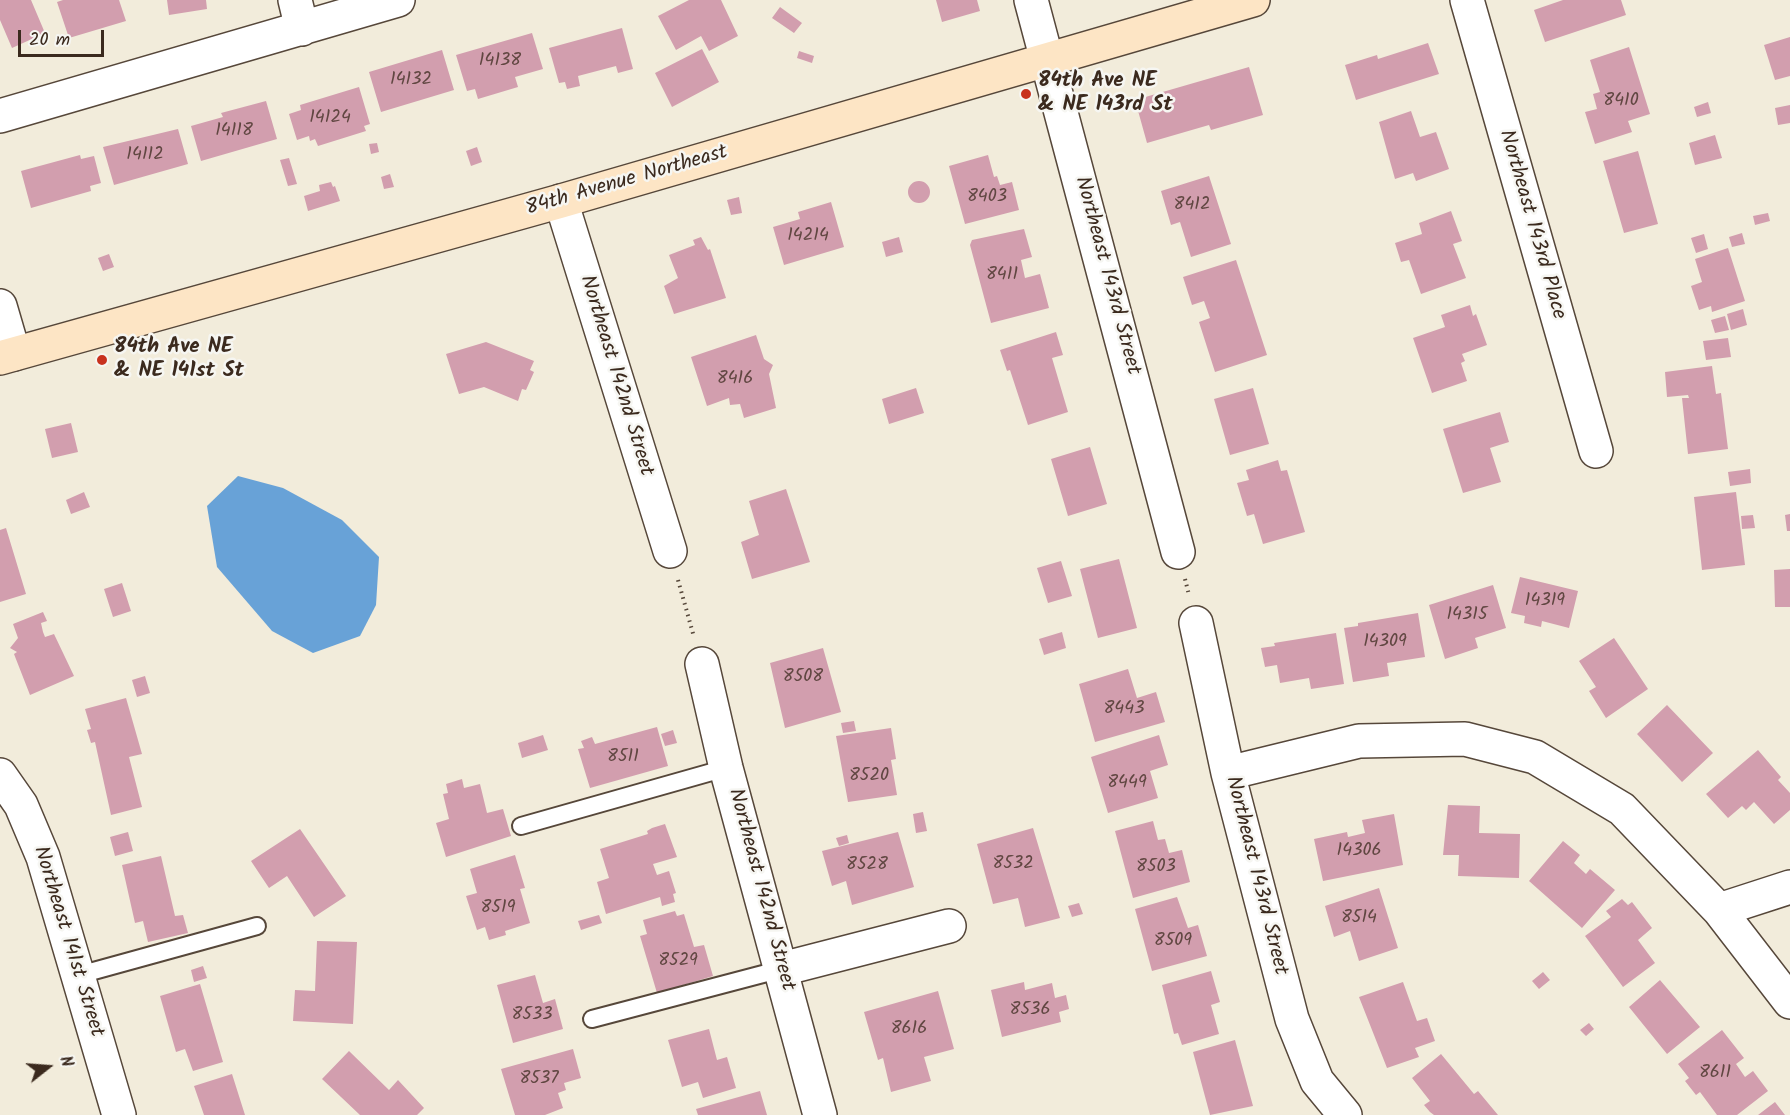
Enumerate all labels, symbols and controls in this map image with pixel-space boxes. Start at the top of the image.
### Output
scale bar [21,18,106,56]
text: 20 m [29,26,70,55]
house number: 14138 [479,51,521,73]
place label: 84th Ave NE & NE 143rd St [1038,69,1173,119]
house number: 14132 [390,70,432,92]
marker: 84th Ave NE & NE 143rd St [1019,87,1033,101]
house number: 8410 [1603,91,1639,113]
house number: 14124 [309,108,351,130]
house number: 14118 [215,121,253,143]
street label: Northeast 143rd Place [1492,127,1570,323]
street label: 84th Avenue Northeast [523,141,731,223]
house number: 14112 [126,145,164,167]
street label: Northeast 143rd Street [1067,174,1145,378]
house number: 8403 [967,187,1007,209]
house number: 8412 [1174,195,1210,217]
house number: 14214 [787,226,829,248]
house number: 8411 [986,265,1018,287]
street label: Northeast 142nd Street [572,273,658,479]
place label: 84th Ave NE & NE 141st St [114,335,244,385]
marker: 84th Ave NE & NE 141st St [95,353,109,367]
house number: 8416 [717,369,753,391]
house number: 14319 [1525,591,1565,613]
house number: 14315 [1446,605,1488,627]
house number: 14309 [1363,632,1407,654]
house number: 8508 [783,667,823,689]
house number: 8443 [1104,699,1144,721]
house number: 8511 [607,747,639,769]
house number: 8520 [849,766,889,788]
house number: 8449 [1107,773,1147,795]
street label: Northeast 143rd Street [1218,774,1292,978]
street label: Northeast 142nd Street [721,786,799,994]
house number: 14306 [1337,841,1381,863]
street label: Northeast 141st Street [26,843,108,1041]
house number: 8532 [992,854,1034,876]
house number: 8528 [846,855,888,877]
house number: 8503 [1136,857,1176,879]
house number: 8519 [481,898,515,920]
house number: 8514 [1341,908,1377,930]
house number: 8509 [1154,931,1192,953]
house number: 8529 [658,951,698,973]
house number: 8536 [1010,1000,1050,1022]
house number: 8533 [511,1005,553,1027]
house number: 8616 [891,1019,927,1041]
north arrow [18,1037,78,1097]
text: N [52,1053,79,1070]
house number: 8611 [1699,1063,1731,1085]
house number: 8537 [519,1069,559,1091]

